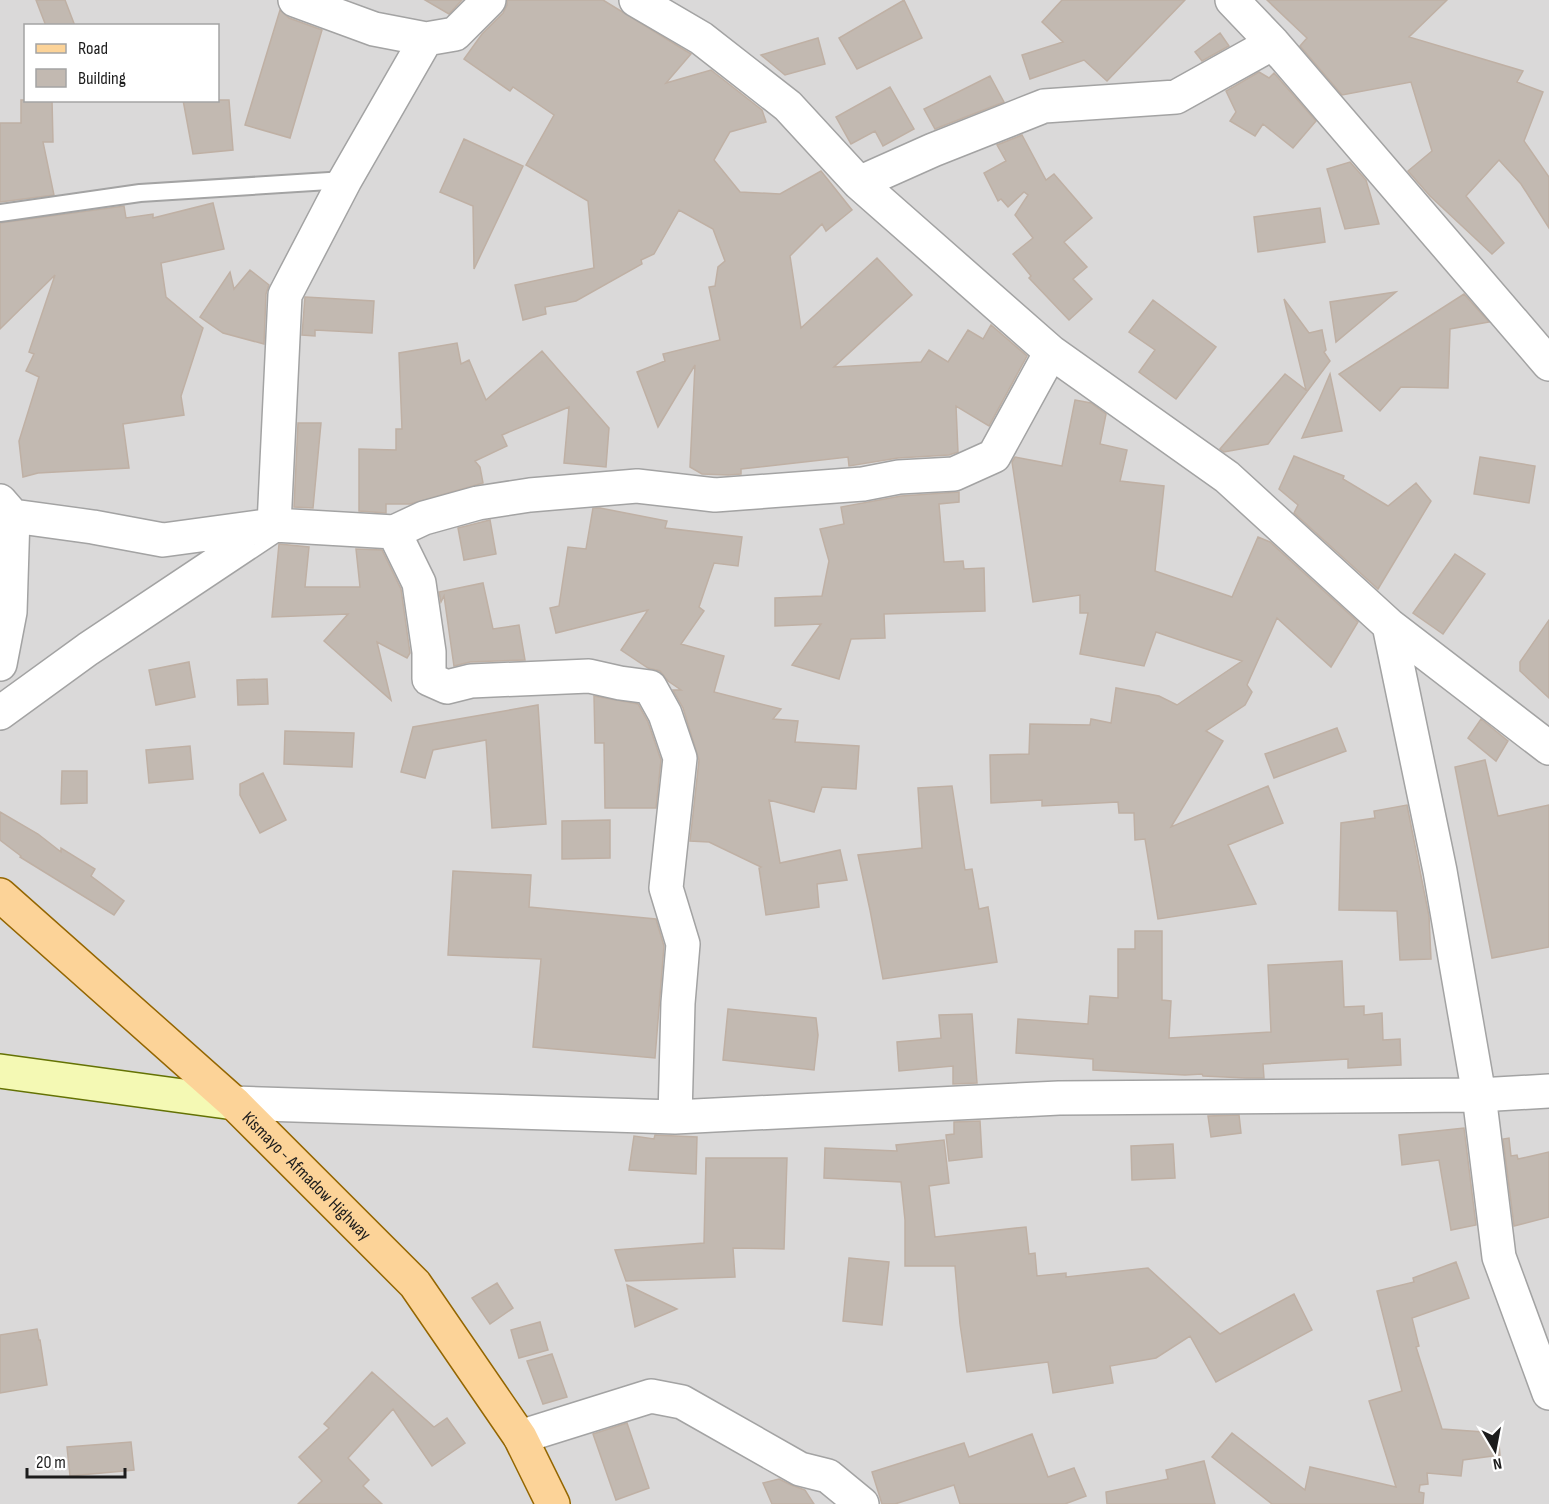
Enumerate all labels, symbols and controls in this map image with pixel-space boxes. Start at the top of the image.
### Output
legend [24,24,219,102]
text: Road [78,38,108,59]
text: Building [78,68,126,89]
street label: Kismayo - Afmadow Highway [238,1107,376,1245]
north arrow [1465,1420,1525,1480]
scale bar [27,1441,124,1479]
text: 20 m [36,1452,66,1473]
text: N [1491,1453,1503,1473]

